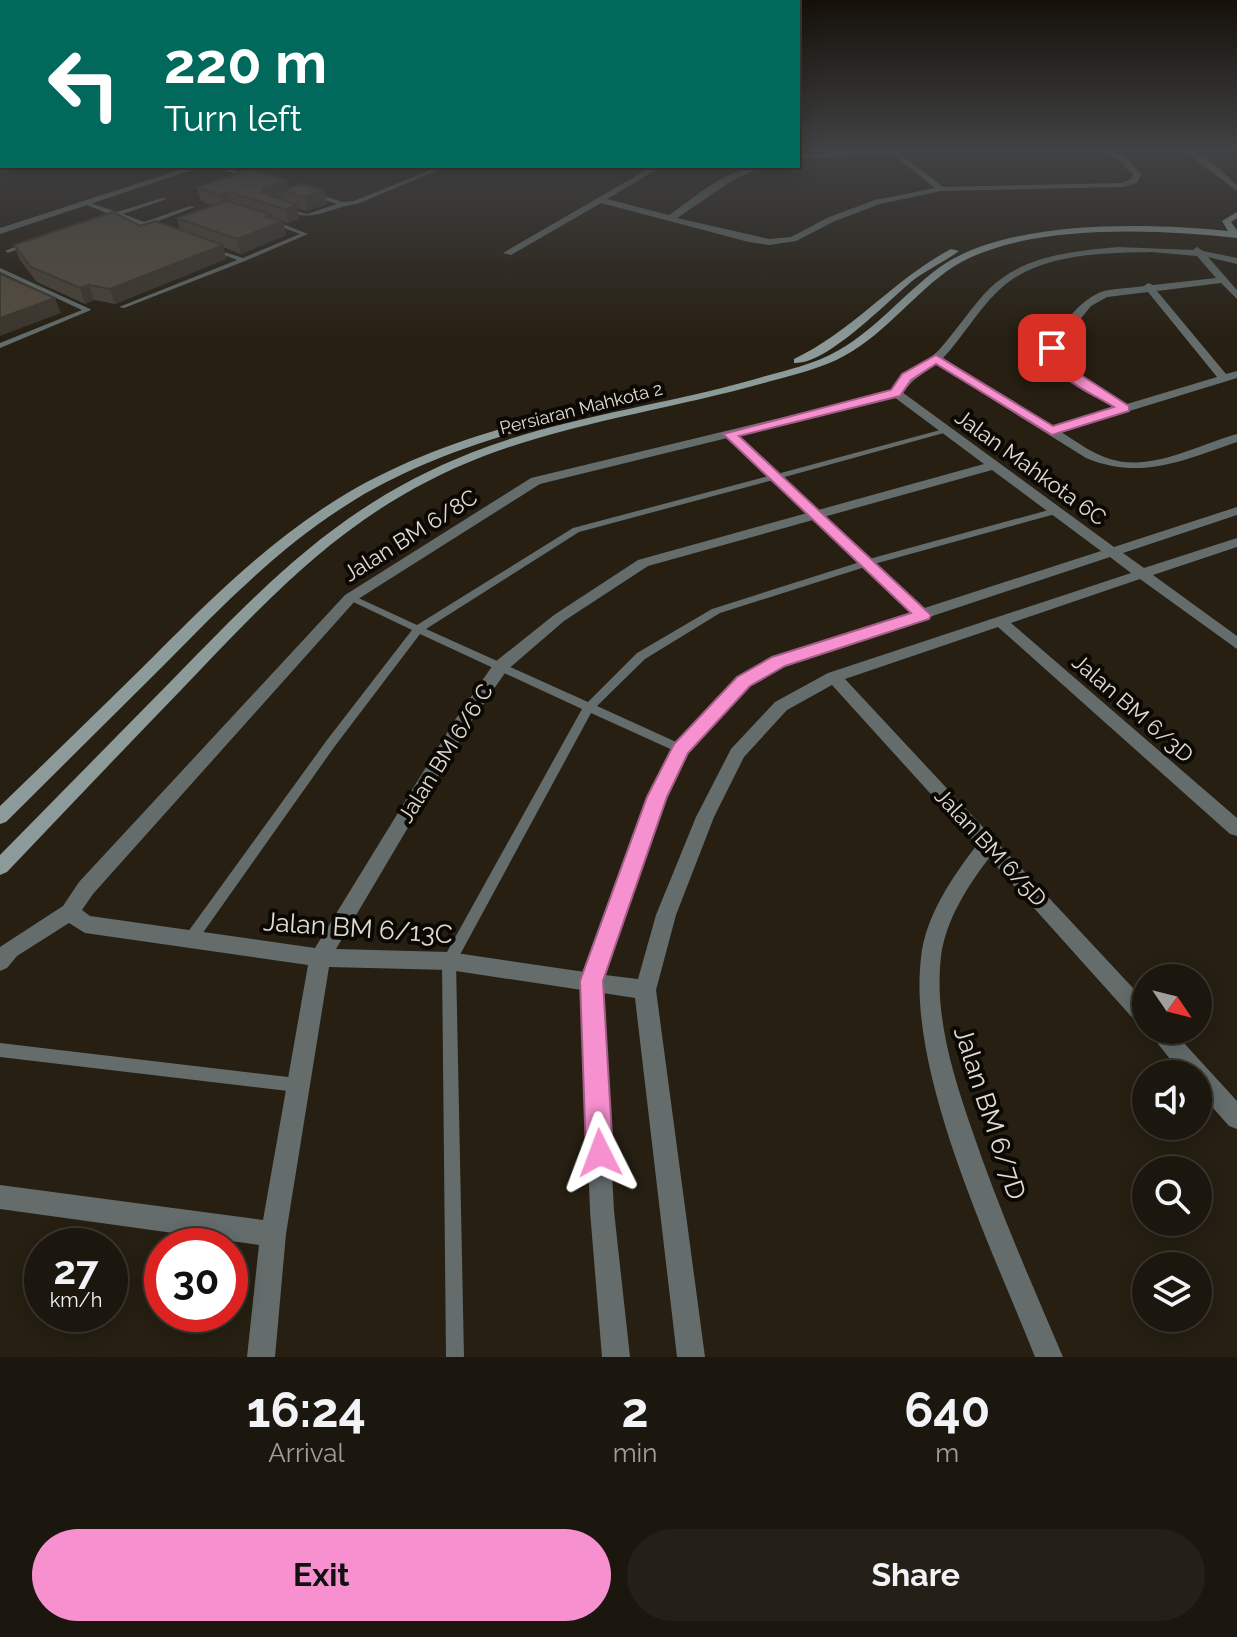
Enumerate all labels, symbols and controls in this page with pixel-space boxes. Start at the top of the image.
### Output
text: 220 m [164,30,327,96]
icon: left [32,32,136,136]
text: Turn left [164,97,302,139]
pin [1018,314,1086,382]
icon: arrive [1030,326,1074,370]
street label: Persiaran Mahkota 2 [497,378,665,438]
street label: Jalan Mahkota 6C [950,404,1112,530]
street label: Jalan BM 6/8C [338,483,482,587]
street label: Jalan BM 6/3D [1067,648,1199,768]
street label: Jalan BM 6/6 C [392,679,498,827]
street label: Jalan BM 6/5D [930,783,1052,911]
street label: Jalan BM 6/13C [262,906,454,950]
north arrow [1132,964,1212,1044]
map controls [1132,964,1212,1332]
street label: Jalan BM 6/7D [948,1023,1032,1203]
button: sound [1132,1060,1212,1140]
position arrow [558,1111,642,1195]
button: search [1132,1156,1212,1236]
speed limit sign: 30 [144,1228,248,1332]
text: 27 [53,1246,98,1293]
button: layers [1132,1252,1212,1332]
text: km/h [50,1288,102,1312]
text: 16:24 [247,1382,366,1438]
text: 2 [622,1382,649,1438]
text: 640 [904,1382,990,1438]
text: Arrival [268,1438,344,1468]
text: min [613,1438,657,1468]
text: m [935,1438,959,1468]
button: Exit [32,1529,611,1621]
button: Share [627,1529,1205,1621]

